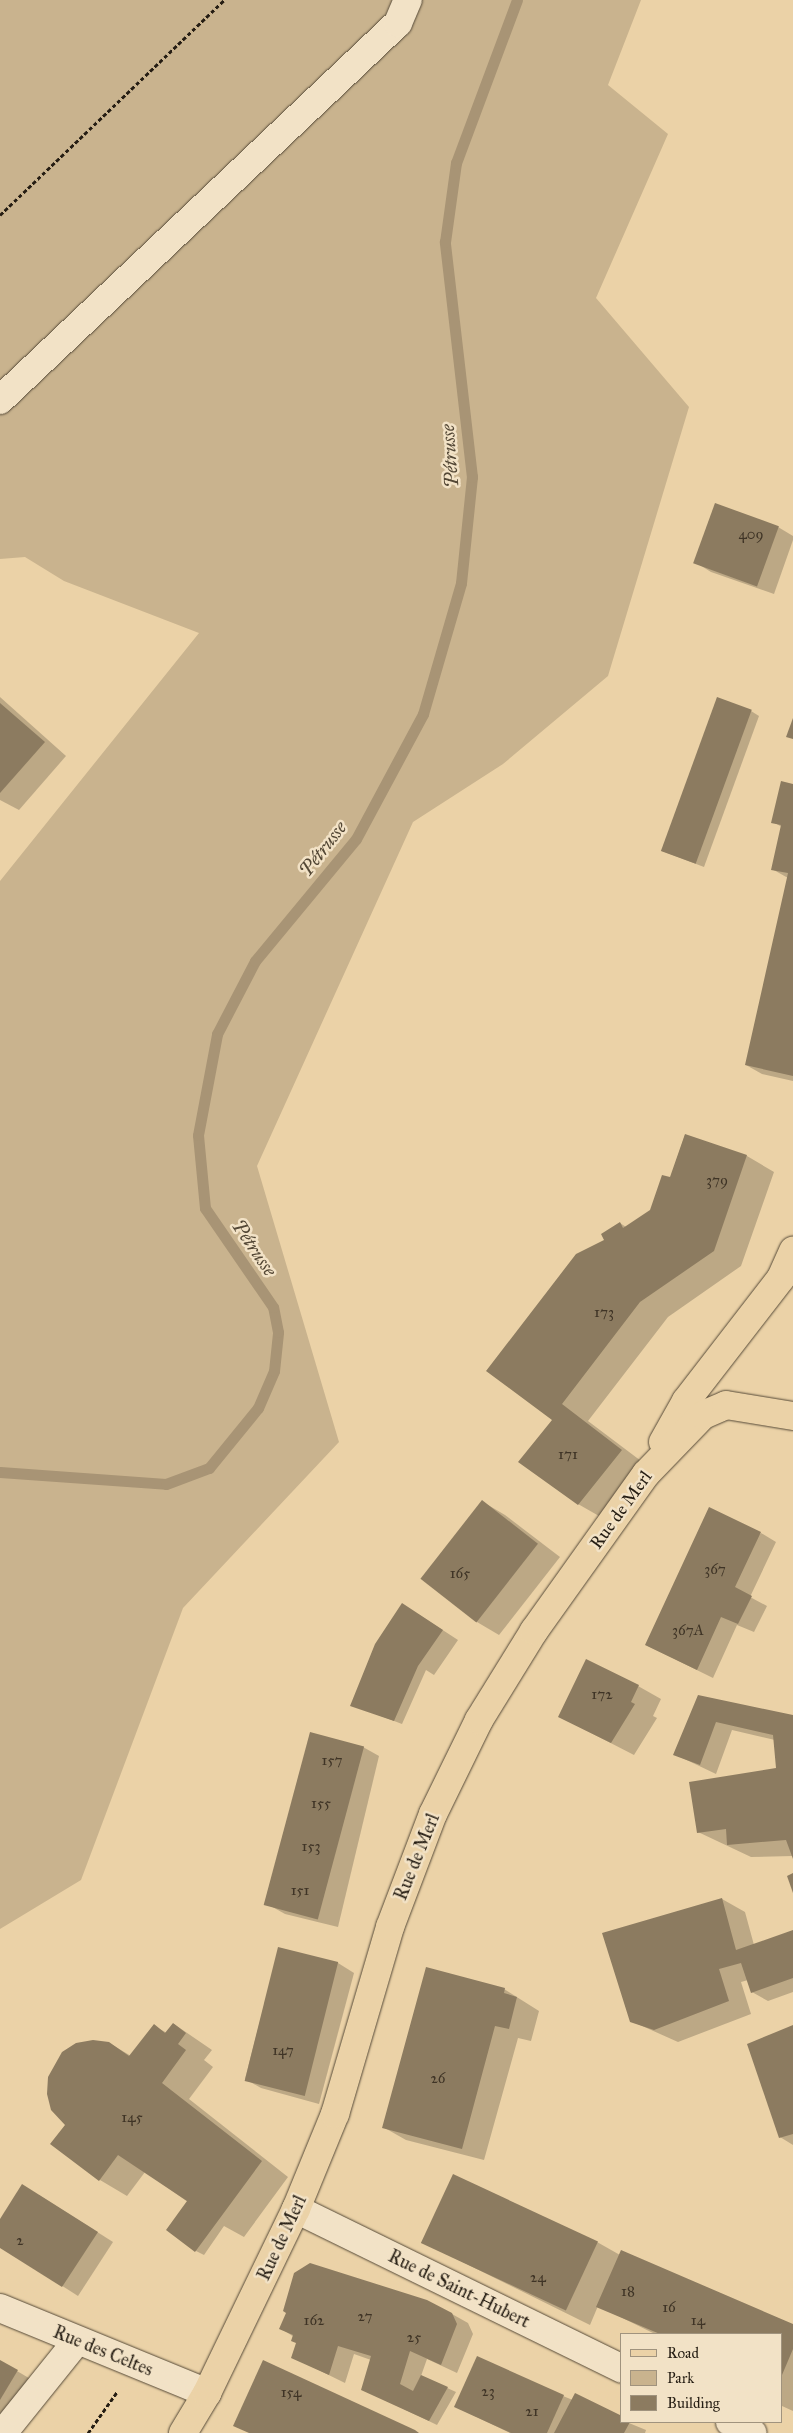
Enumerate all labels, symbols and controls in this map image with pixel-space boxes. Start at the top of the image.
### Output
water label: Pétrusse [436,424,464,488]
house number: 409 [738,526,764,544]
water label: Pétrusse [294,817,352,881]
house number: 379 [706,1172,728,1190]
water label: Pétrusse [227,1215,281,1281]
house number: 173 [594,1304,614,1322]
house number: 171 [558,1446,578,1464]
street label: Rue de Merl [585,1467,657,1553]
house number: 367 [704,1561,726,1579]
house number: 165 [450,1565,470,1583]
house number: 367A [672,1622,704,1640]
house number: 172 [591,1686,613,1704]
house number: 157 [322,1752,342,1770]
house number: 155 [311,1795,331,1813]
street label: Rue de Merl [390,1811,444,1903]
house number: 153 [302,1838,320,1856]
house number: 151 [291,1882,309,1900]
house number: 147 [272,2042,294,2060]
house number: 26 [430,2070,446,2088]
house number: 145 [121,2109,143,2127]
street label: Rue de Merl [253,2192,311,2284]
house number: 2 [16,2232,24,2250]
street label: Rue de Saint-Hubert [385,2245,533,2333]
house number: 24 [530,2269,546,2287]
house number: 18 [621,2283,635,2301]
house number: 16 [662,2299,676,2317]
house number: 27 [358,2308,372,2326]
house number: 162 [304,2312,324,2330]
house number: 14 [691,2312,705,2330]
street label: Rue des Celtes [50,2321,156,2381]
house number: 25 [407,2329,421,2347]
legend [620,2333,783,2423]
text: Road [667,2344,699,2362]
text: Park [667,2369,694,2387]
house number: 23 [481,2383,495,2401]
house number: 154 [281,2384,301,2402]
text: Building [667,2394,720,2412]
house number: 21 [525,2403,539,2421]

